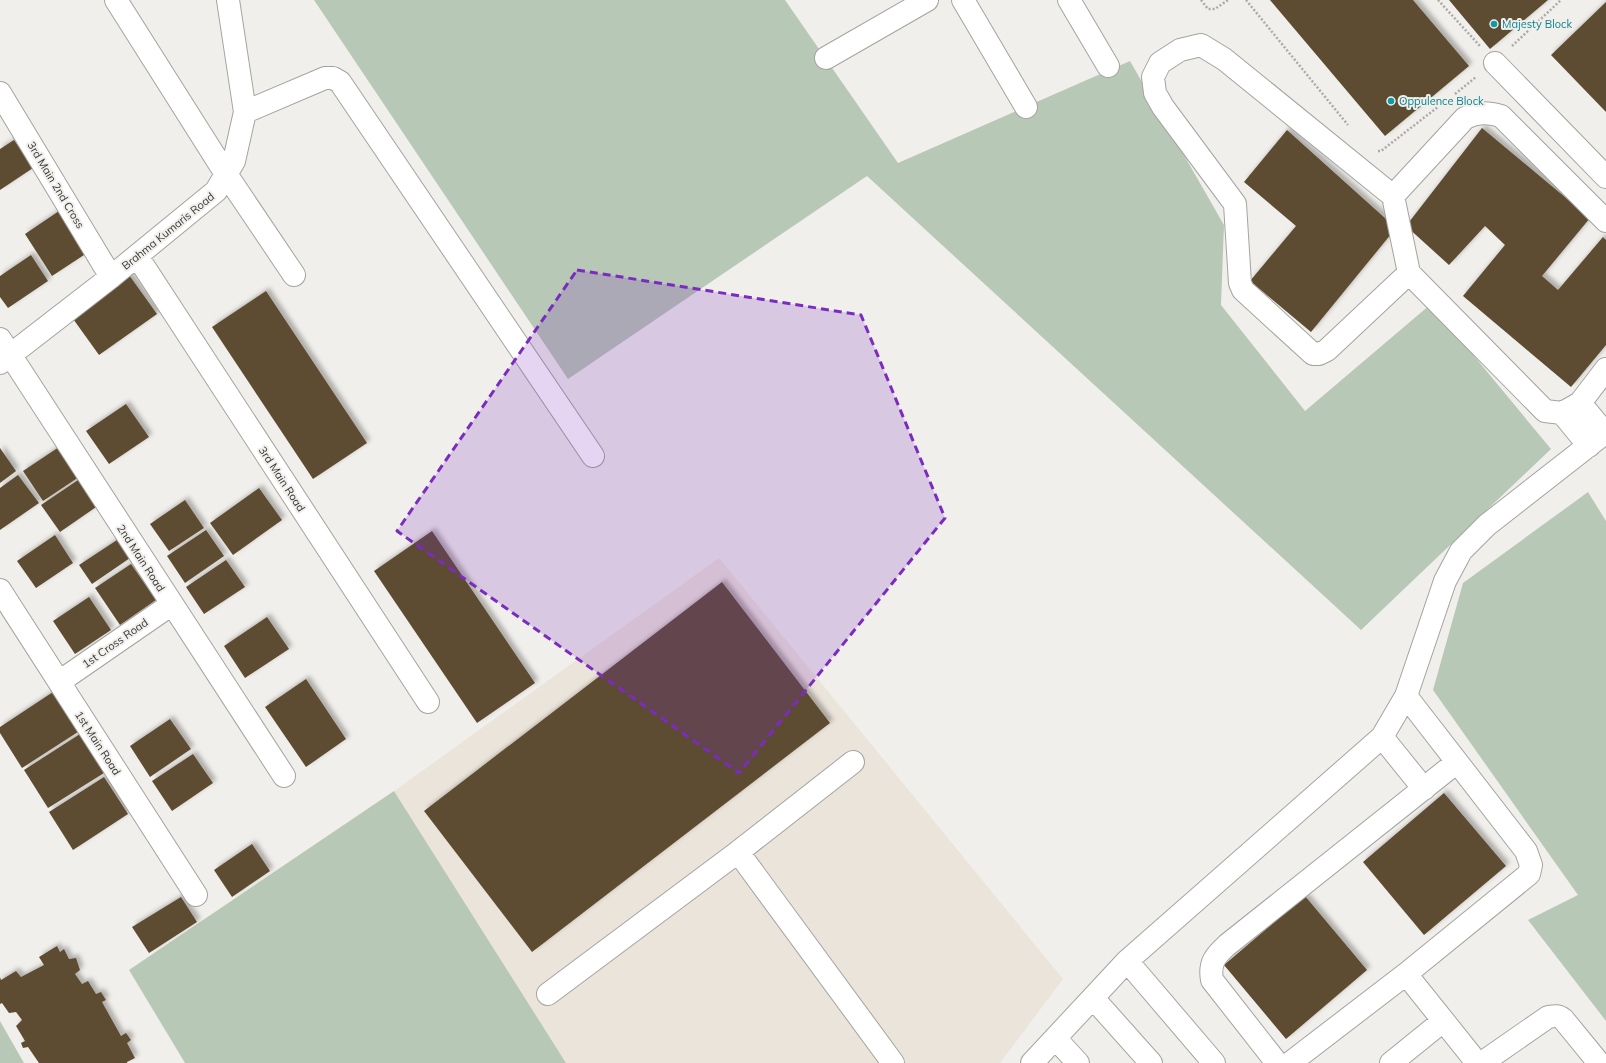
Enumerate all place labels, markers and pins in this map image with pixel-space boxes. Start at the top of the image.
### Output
place label: Majesty Block [1502,17,1572,31]
marker: Majesty Block [1489,19,1499,29]
place label: Oppulence Block [1399,94,1484,108]
marker: Oppulence Block [1386,96,1396,106]

